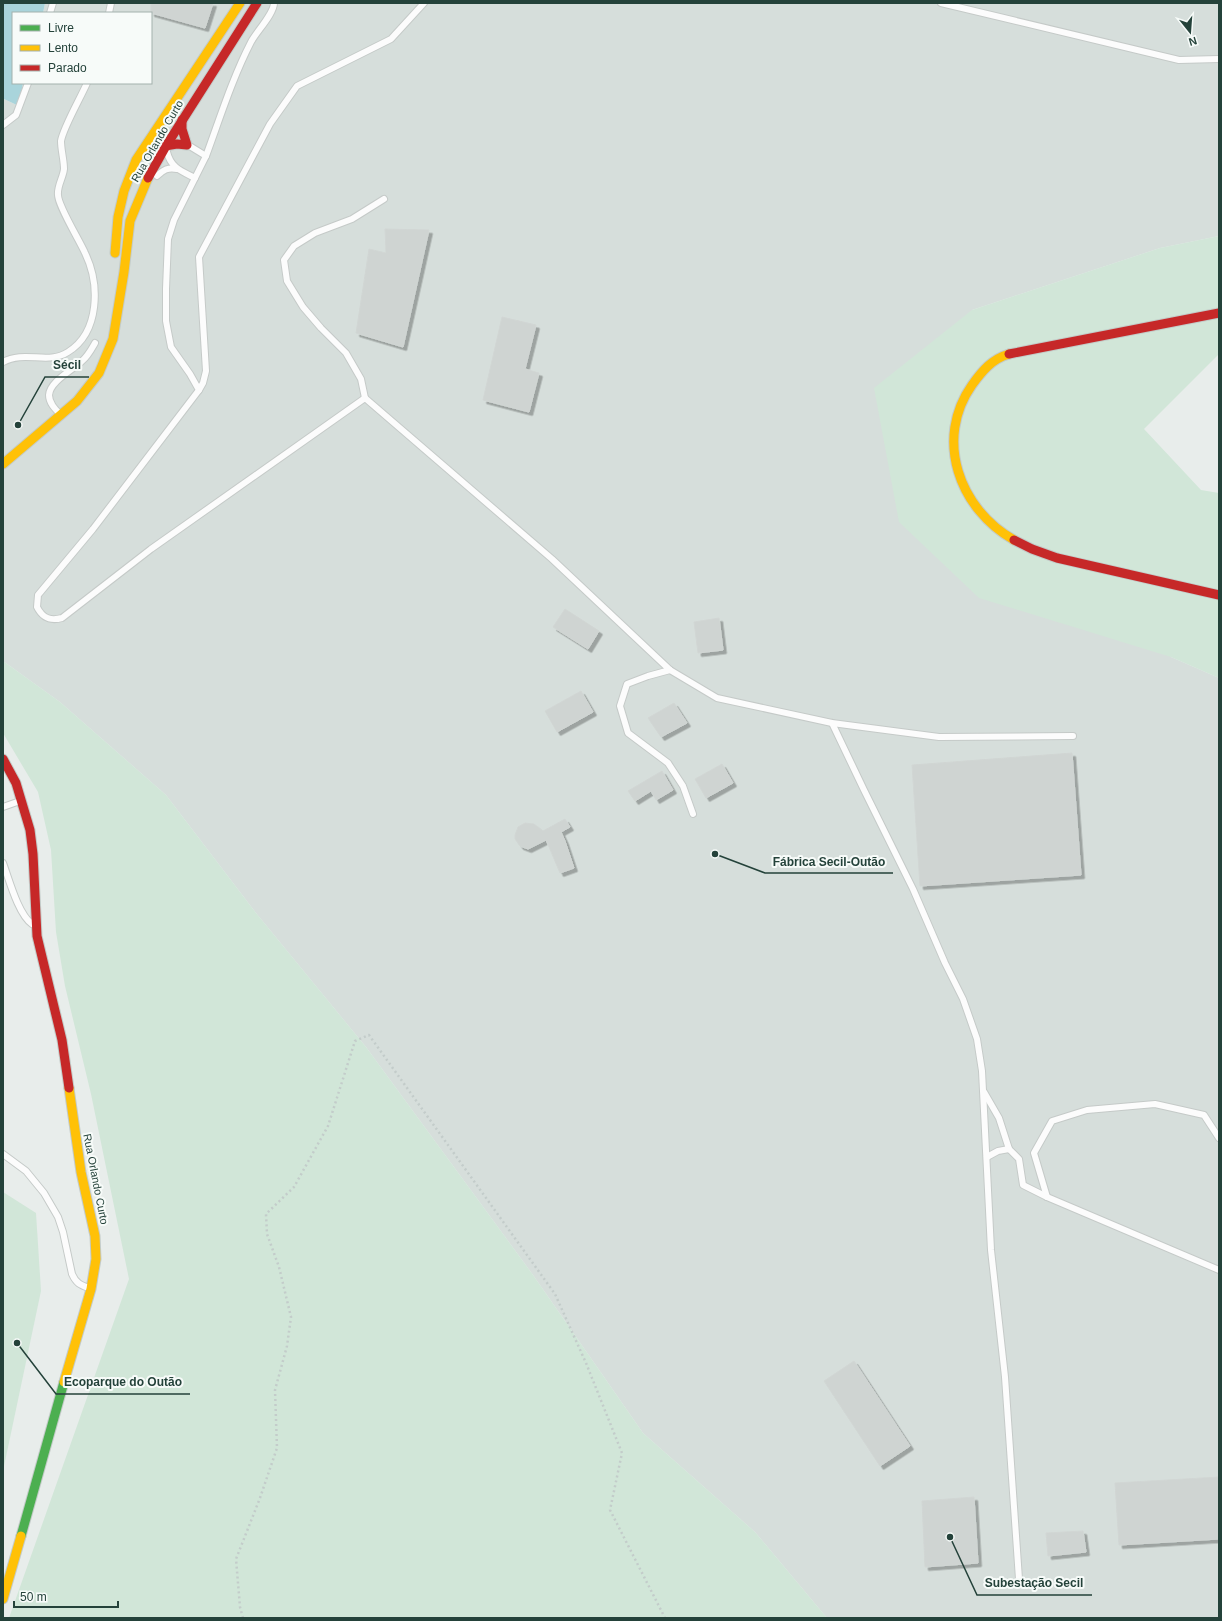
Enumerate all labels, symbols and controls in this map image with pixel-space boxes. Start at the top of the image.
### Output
legend [12,12,152,84]
north arrow [1170,12,1210,52]
text: Livre [48,21,74,35]
text: N [1187,35,1198,48]
text: Lento [48,41,78,55]
text: Parado [48,61,87,75]
street label: Rua Orlando Curto [129,98,185,184]
callout: Sécil [45,353,89,377]
text: Sécil [53,358,81,372]
callout: Fábrica Secil-Outão [765,849,893,873]
text: Fábrica Secil-Outão [773,855,885,869]
street label: Rua Orlando Curto [81,1133,111,1225]
callout: Ecoparque do Outão [56,1370,190,1394]
text: Ecoparque do Outão [64,1375,182,1389]
callout: Subestação Secil [977,1571,1092,1595]
text: Subestação Secil [985,1576,1083,1590]
scale bar [14,1583,118,1609]
text: 50 m [20,1590,47,1604]

